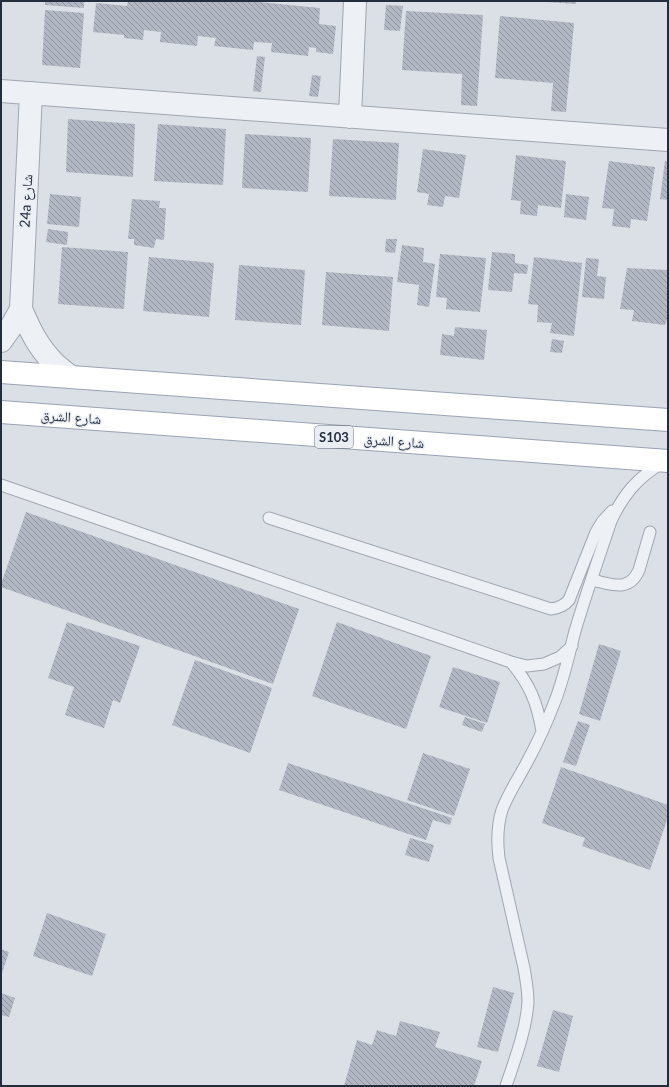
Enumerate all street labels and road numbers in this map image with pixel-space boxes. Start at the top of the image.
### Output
street label: 24a شارع [16,174,37,228]
street label: شارع الشرق [40,406,102,429]
road number: S103 [315,426,353,448]
street label: شارع الشرق [363,430,425,453]

